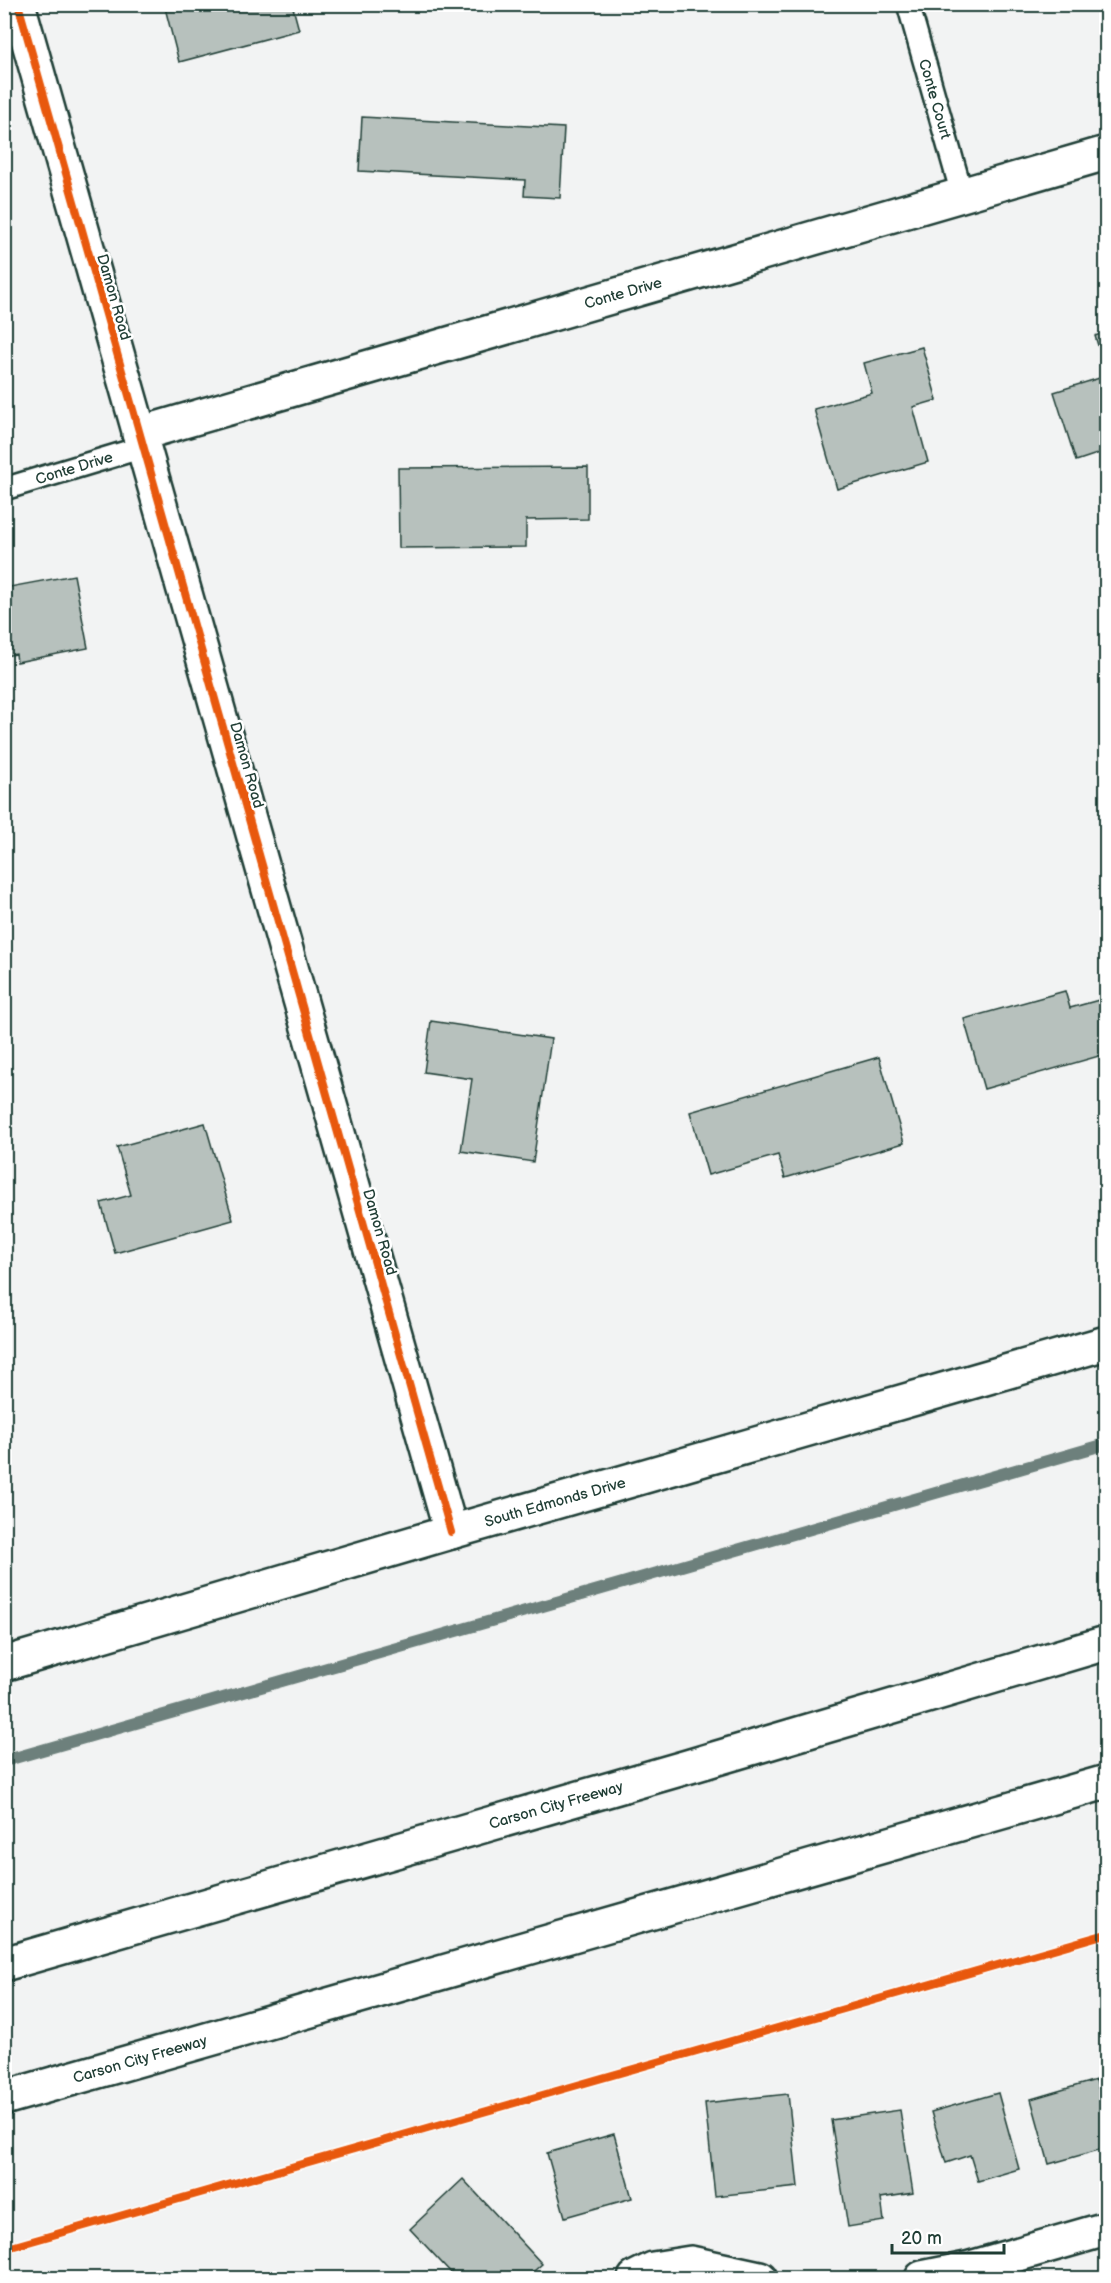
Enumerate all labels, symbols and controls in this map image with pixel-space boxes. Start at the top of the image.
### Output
street label: Conte Court [914,57,955,142]
street label: Damon Road [92,252,135,342]
street label: Conte Drive [582,273,664,314]
street label: Conte Drive [33,448,115,489]
street label: Damon Road [225,720,268,810]
street label: Damon Road [358,1187,401,1277]
street label: South Edmonds Drive [482,1473,628,1532]
street label: Carson City Freeway [487,1777,626,1834]
street label: Carson City Freeway [71,2031,210,2088]
scale bar [892,2217,1004,2255]
text: 20 m [901,2228,942,2249]

